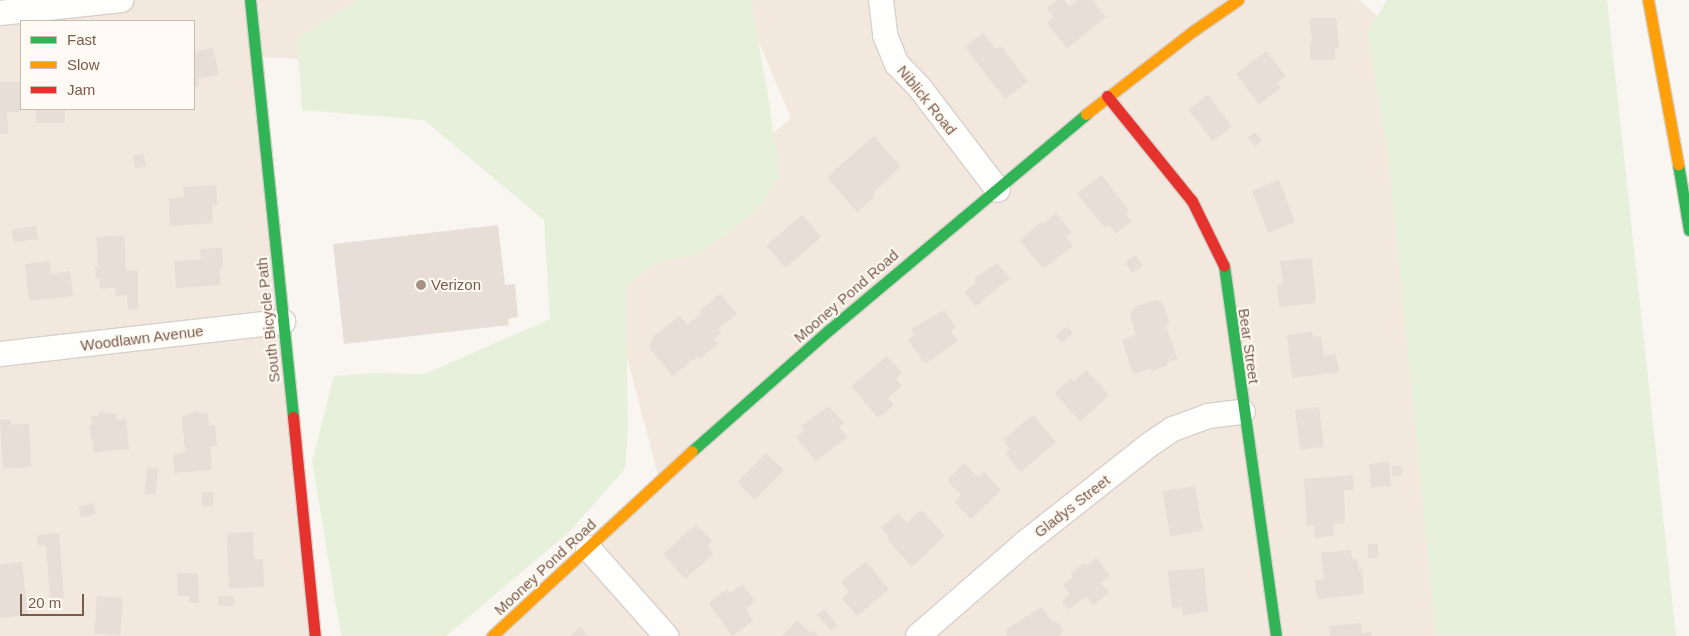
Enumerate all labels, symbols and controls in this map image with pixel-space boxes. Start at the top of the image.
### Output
legend [20,20,195,110]
text: Fast [67,31,96,48]
text: Slow [67,56,100,73]
street label: Niblick Road [894,62,960,138]
text: Jam [67,81,95,98]
street label: Mooney Pond Road [790,246,902,346]
street label: South Bicycle Path [252,256,284,384]
place label: Verizon [431,276,481,294]
marker: Verizon [415,279,427,291]
street label: Bear Street [1235,307,1263,385]
street label: Woodlawn Avenue [79,321,205,355]
street label: Gladys Street [1031,471,1113,541]
street label: Mooney Pond Road [490,515,600,619]
scale bar [22,584,86,616]
text: 20 m [28,594,61,611]

